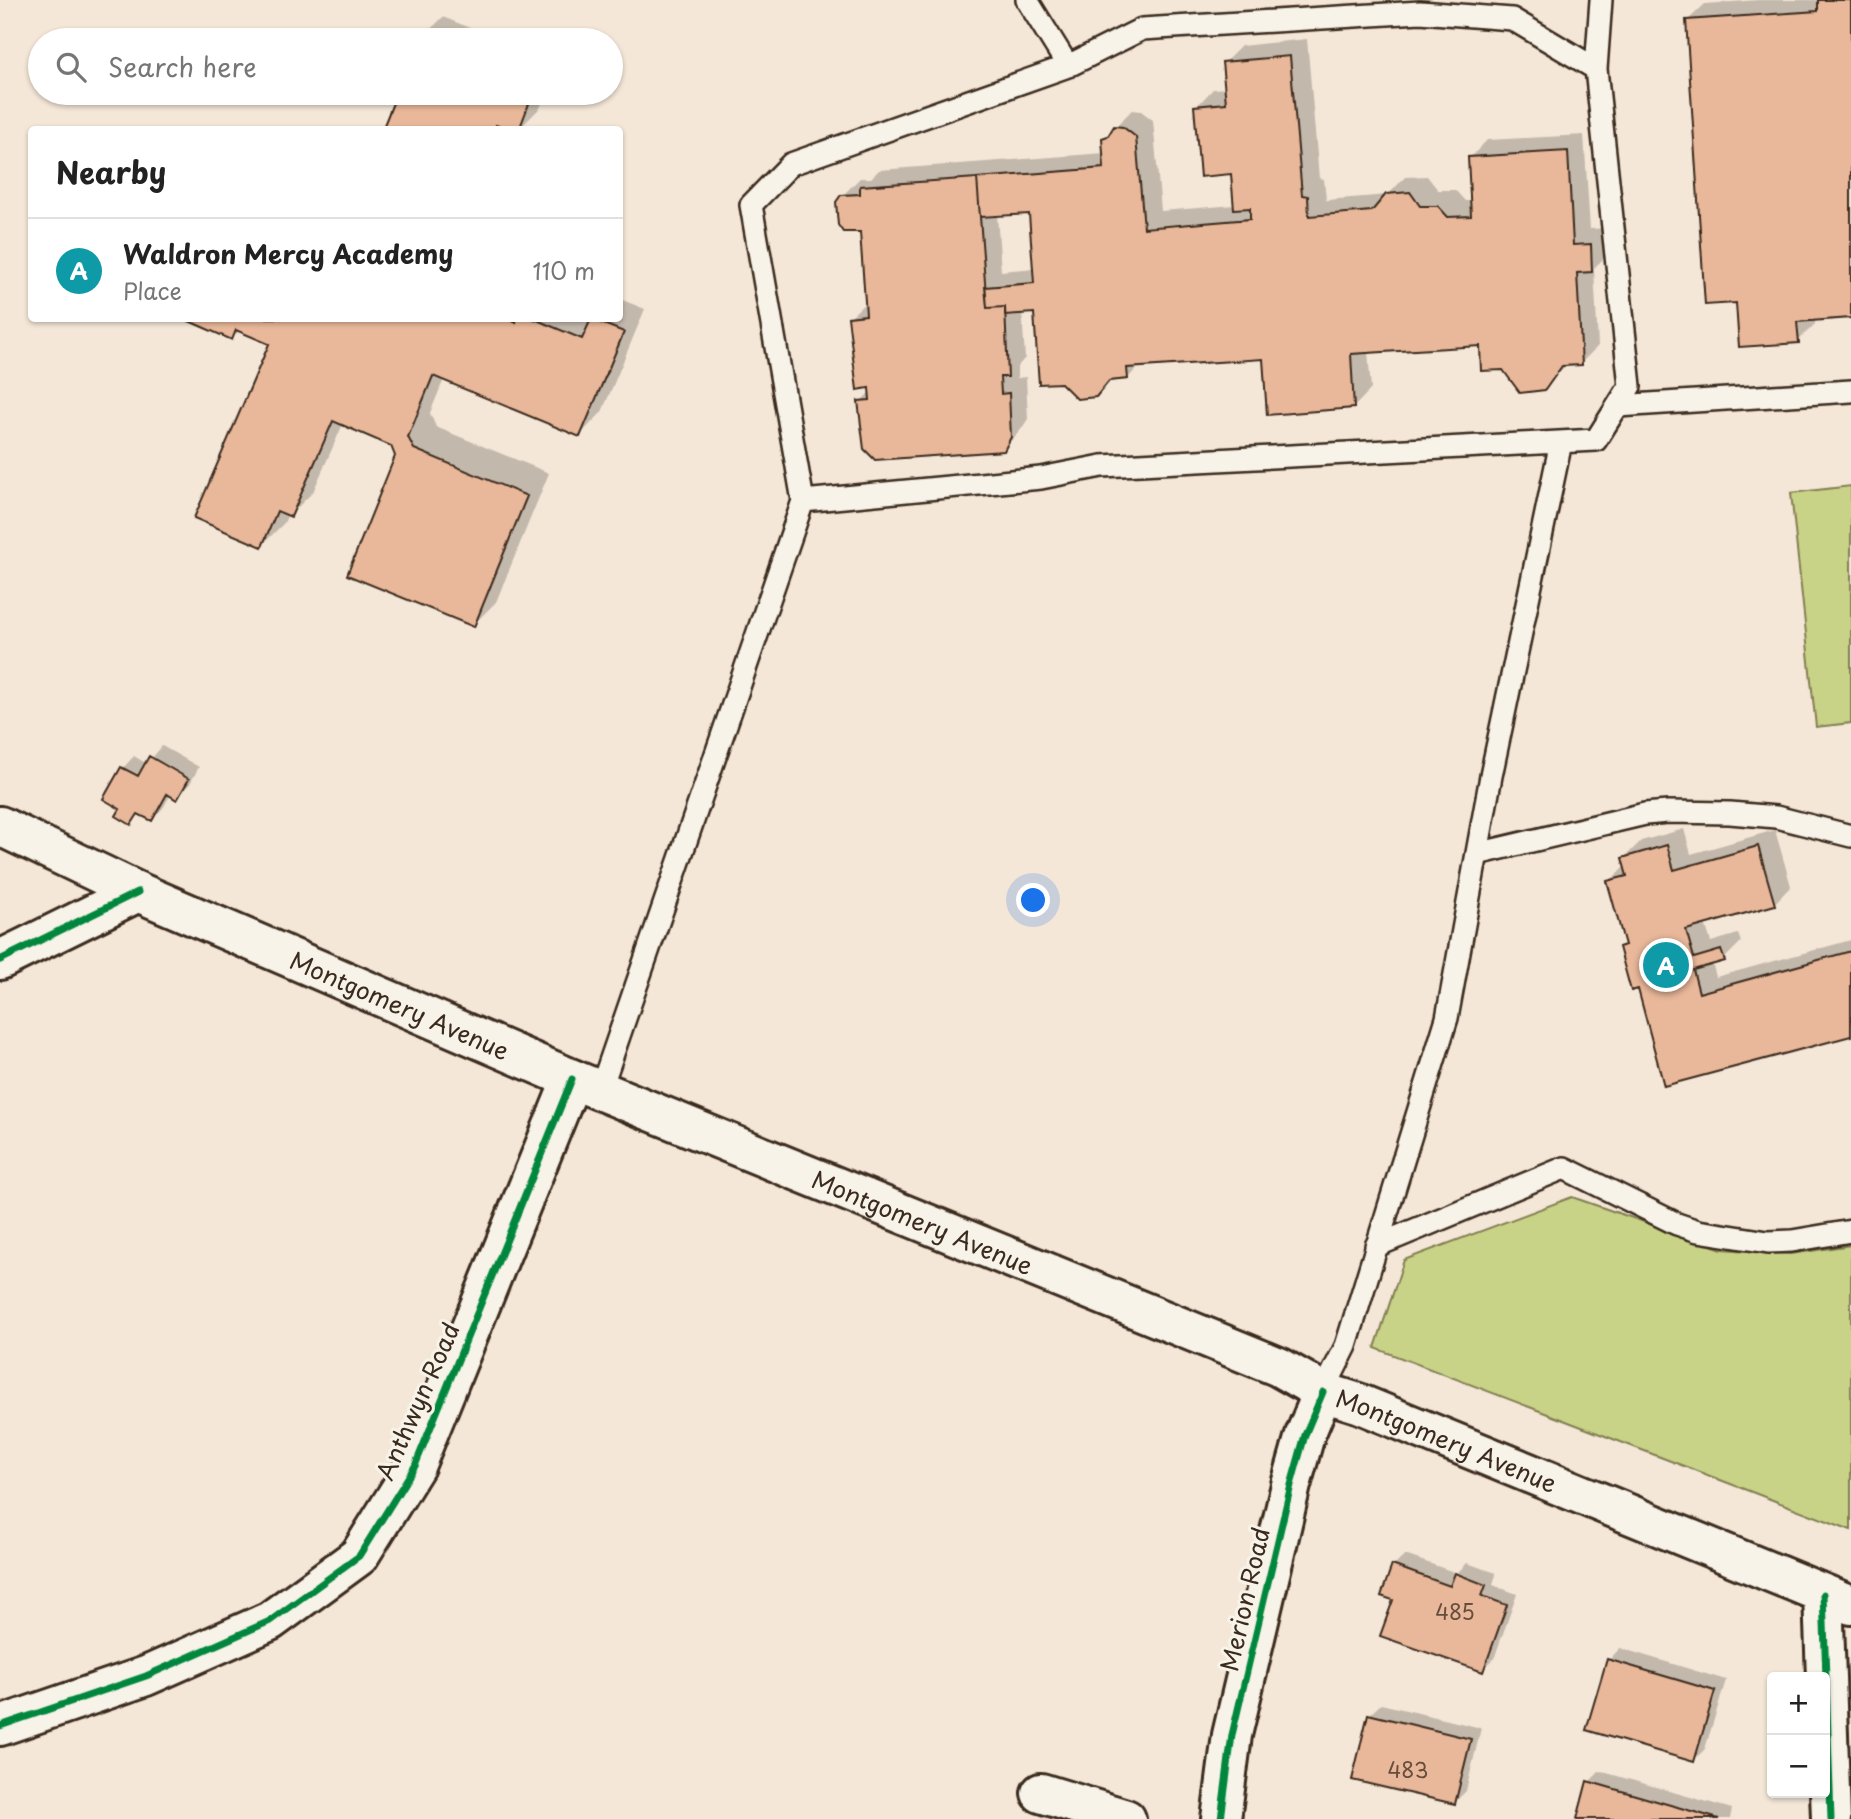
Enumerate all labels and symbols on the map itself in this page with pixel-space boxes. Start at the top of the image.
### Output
your location [1016,883,1050,917]
pin: A [1643,939,1689,991]
street label: Montgomery Avenue [284,942,515,1068]
street label: Montgomery Avenue [807,1161,1038,1283]
street label: Anthwyn Road [366,1316,468,1486]
street label: Montgomery Avenue [1332,1379,1562,1501]
street label: Merion Road [1210,1523,1278,1675]
house number: 485 [1435,1595,1475,1627]
house number: 483 [1388,1753,1428,1785]

